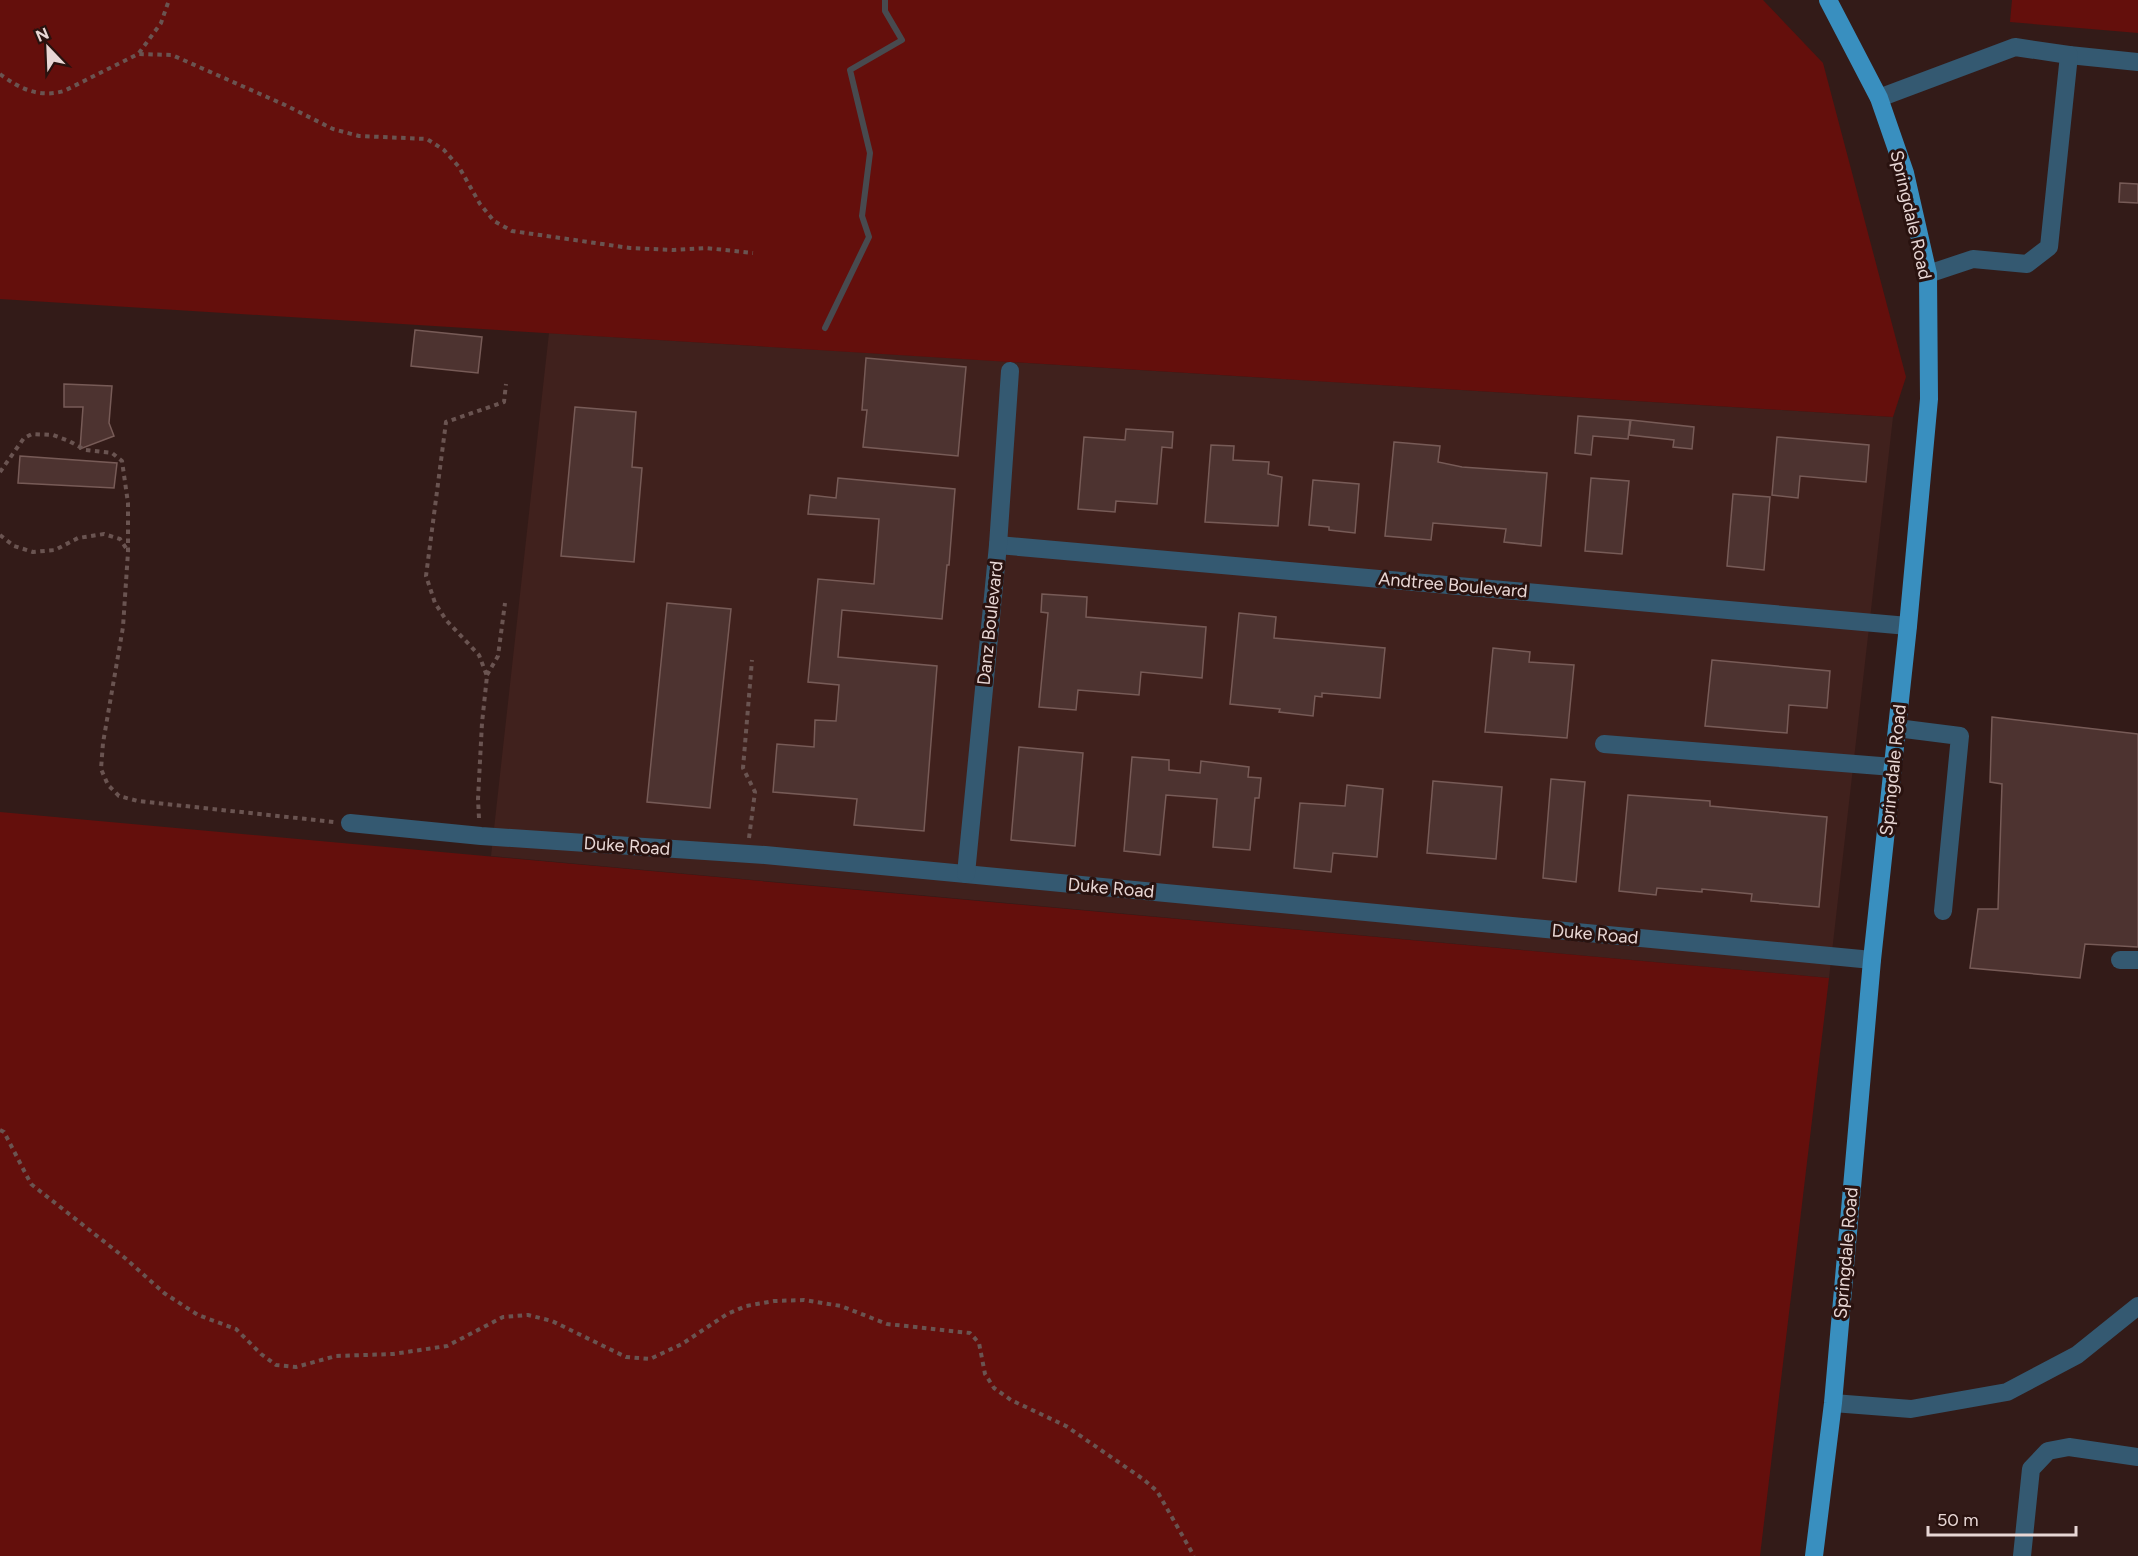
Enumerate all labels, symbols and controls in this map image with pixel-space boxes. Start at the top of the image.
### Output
north arrow [18,18,78,78]
text: N [33,23,52,46]
street label: Springdale Road [1885,148,1937,282]
street label: Danz Boulevard [973,560,1007,686]
street label: Andtree Boulevard [1377,568,1529,602]
street label: Springdale Road [1875,703,1911,837]
street label: Duke Road [583,832,671,860]
street label: Duke Road [1067,873,1155,903]
street label: Duke Road [1551,919,1639,949]
street label: Springdale Road [1829,1186,1863,1320]
scale bar [1928,1499,2076,1537]
text: 50 m [1937,1509,1979,1531]

